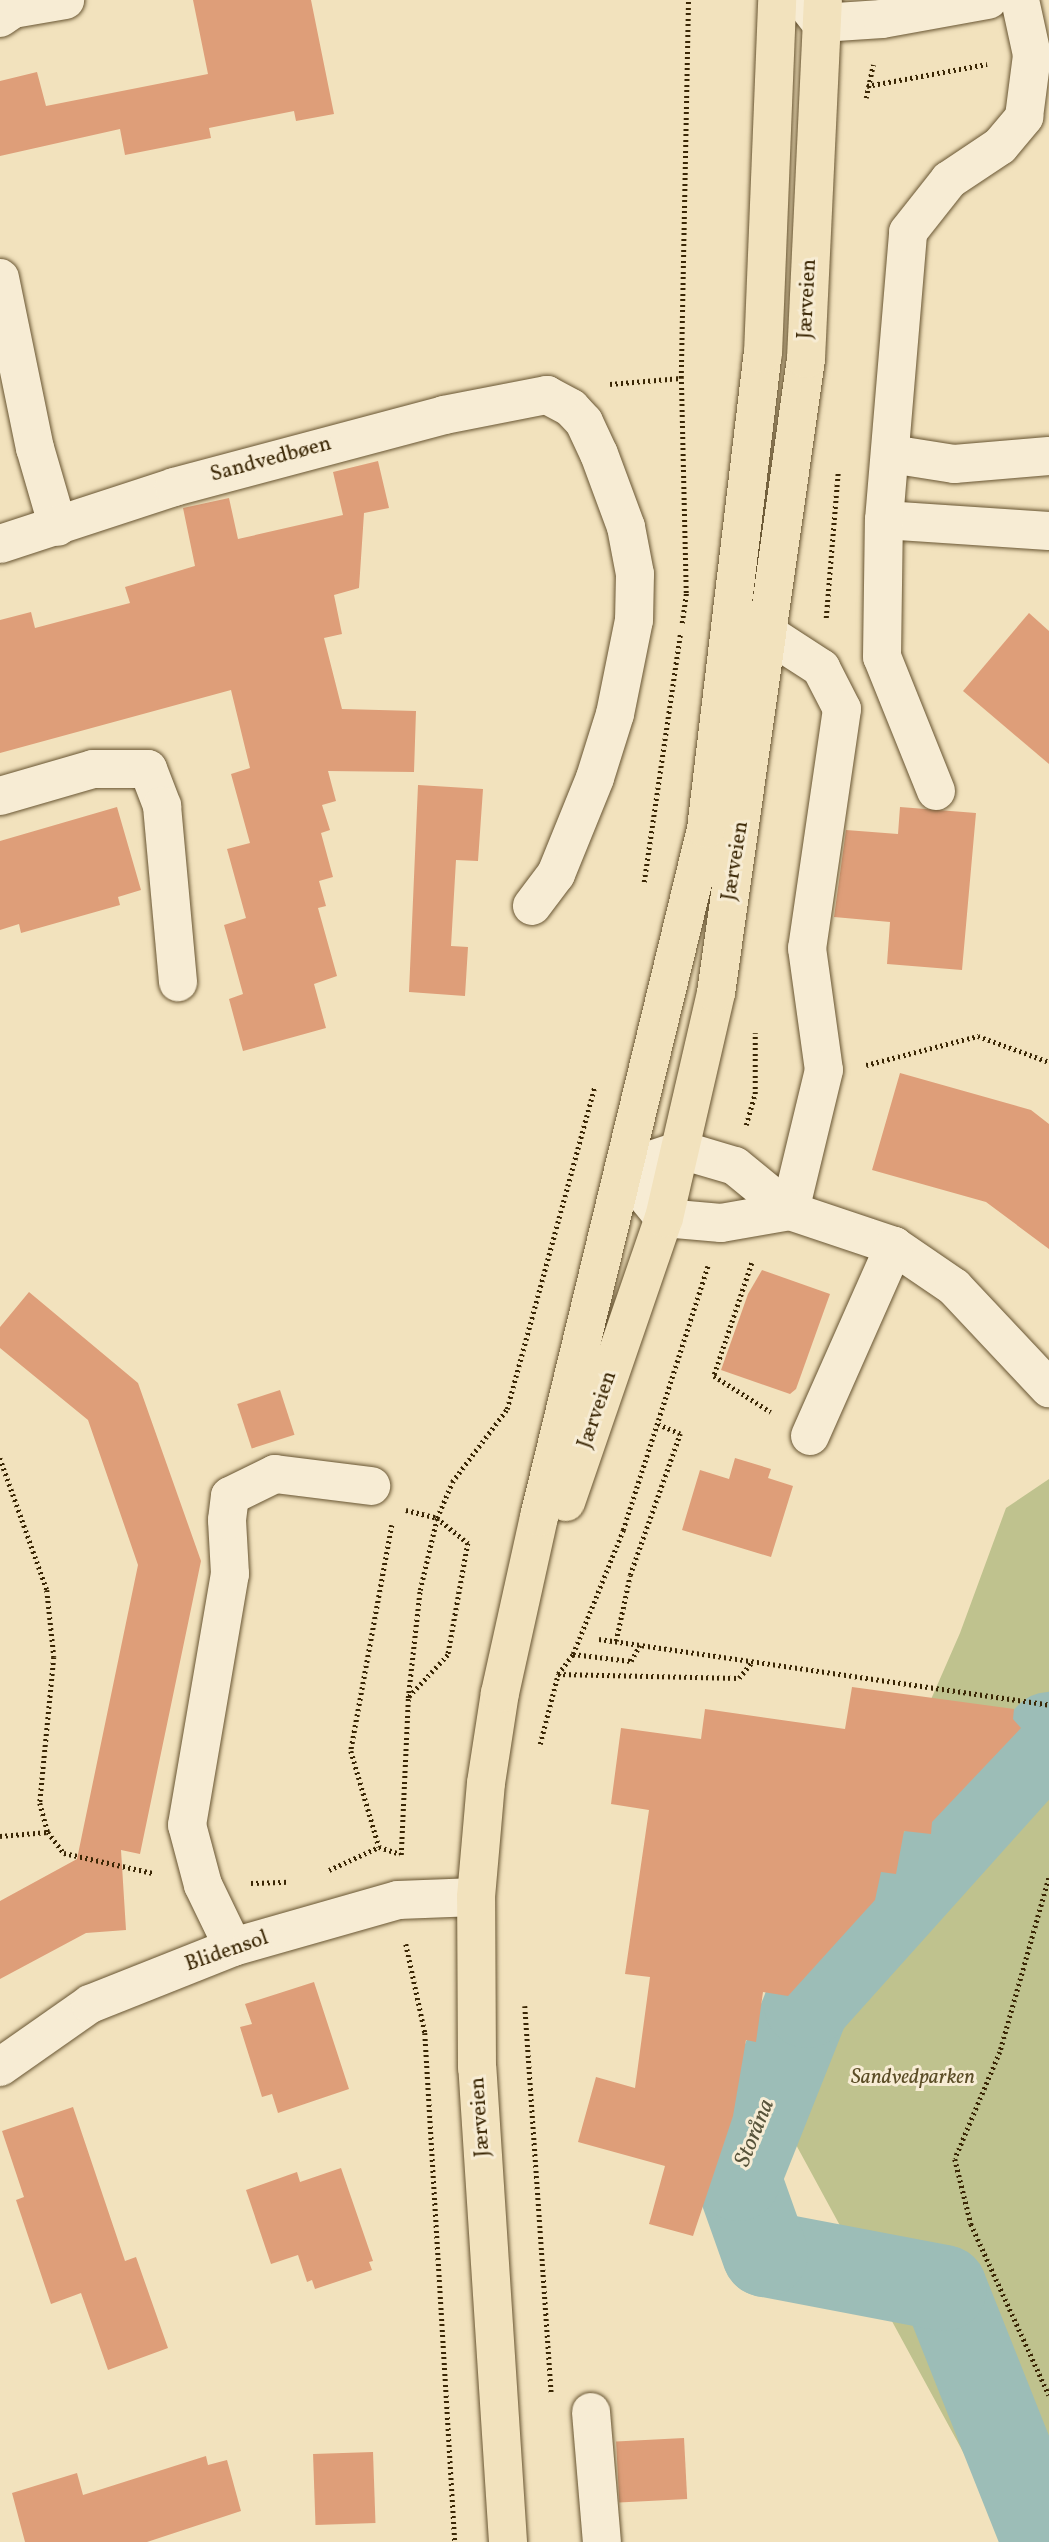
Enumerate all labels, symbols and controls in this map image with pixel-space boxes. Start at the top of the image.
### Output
street label: Jærveien [793,258,823,340]
street label: Sandvedbøen [208,432,334,488]
street label: Jærveien [717,819,755,903]
street label: Jærveien [573,1368,623,1452]
street label: Blidensol [182,1926,272,1978]
park label: Sandvedparken [851,2065,975,2091]
street label: Jærveien [466,2076,496,2158]
water label: Storåna [729,2095,781,2171]

